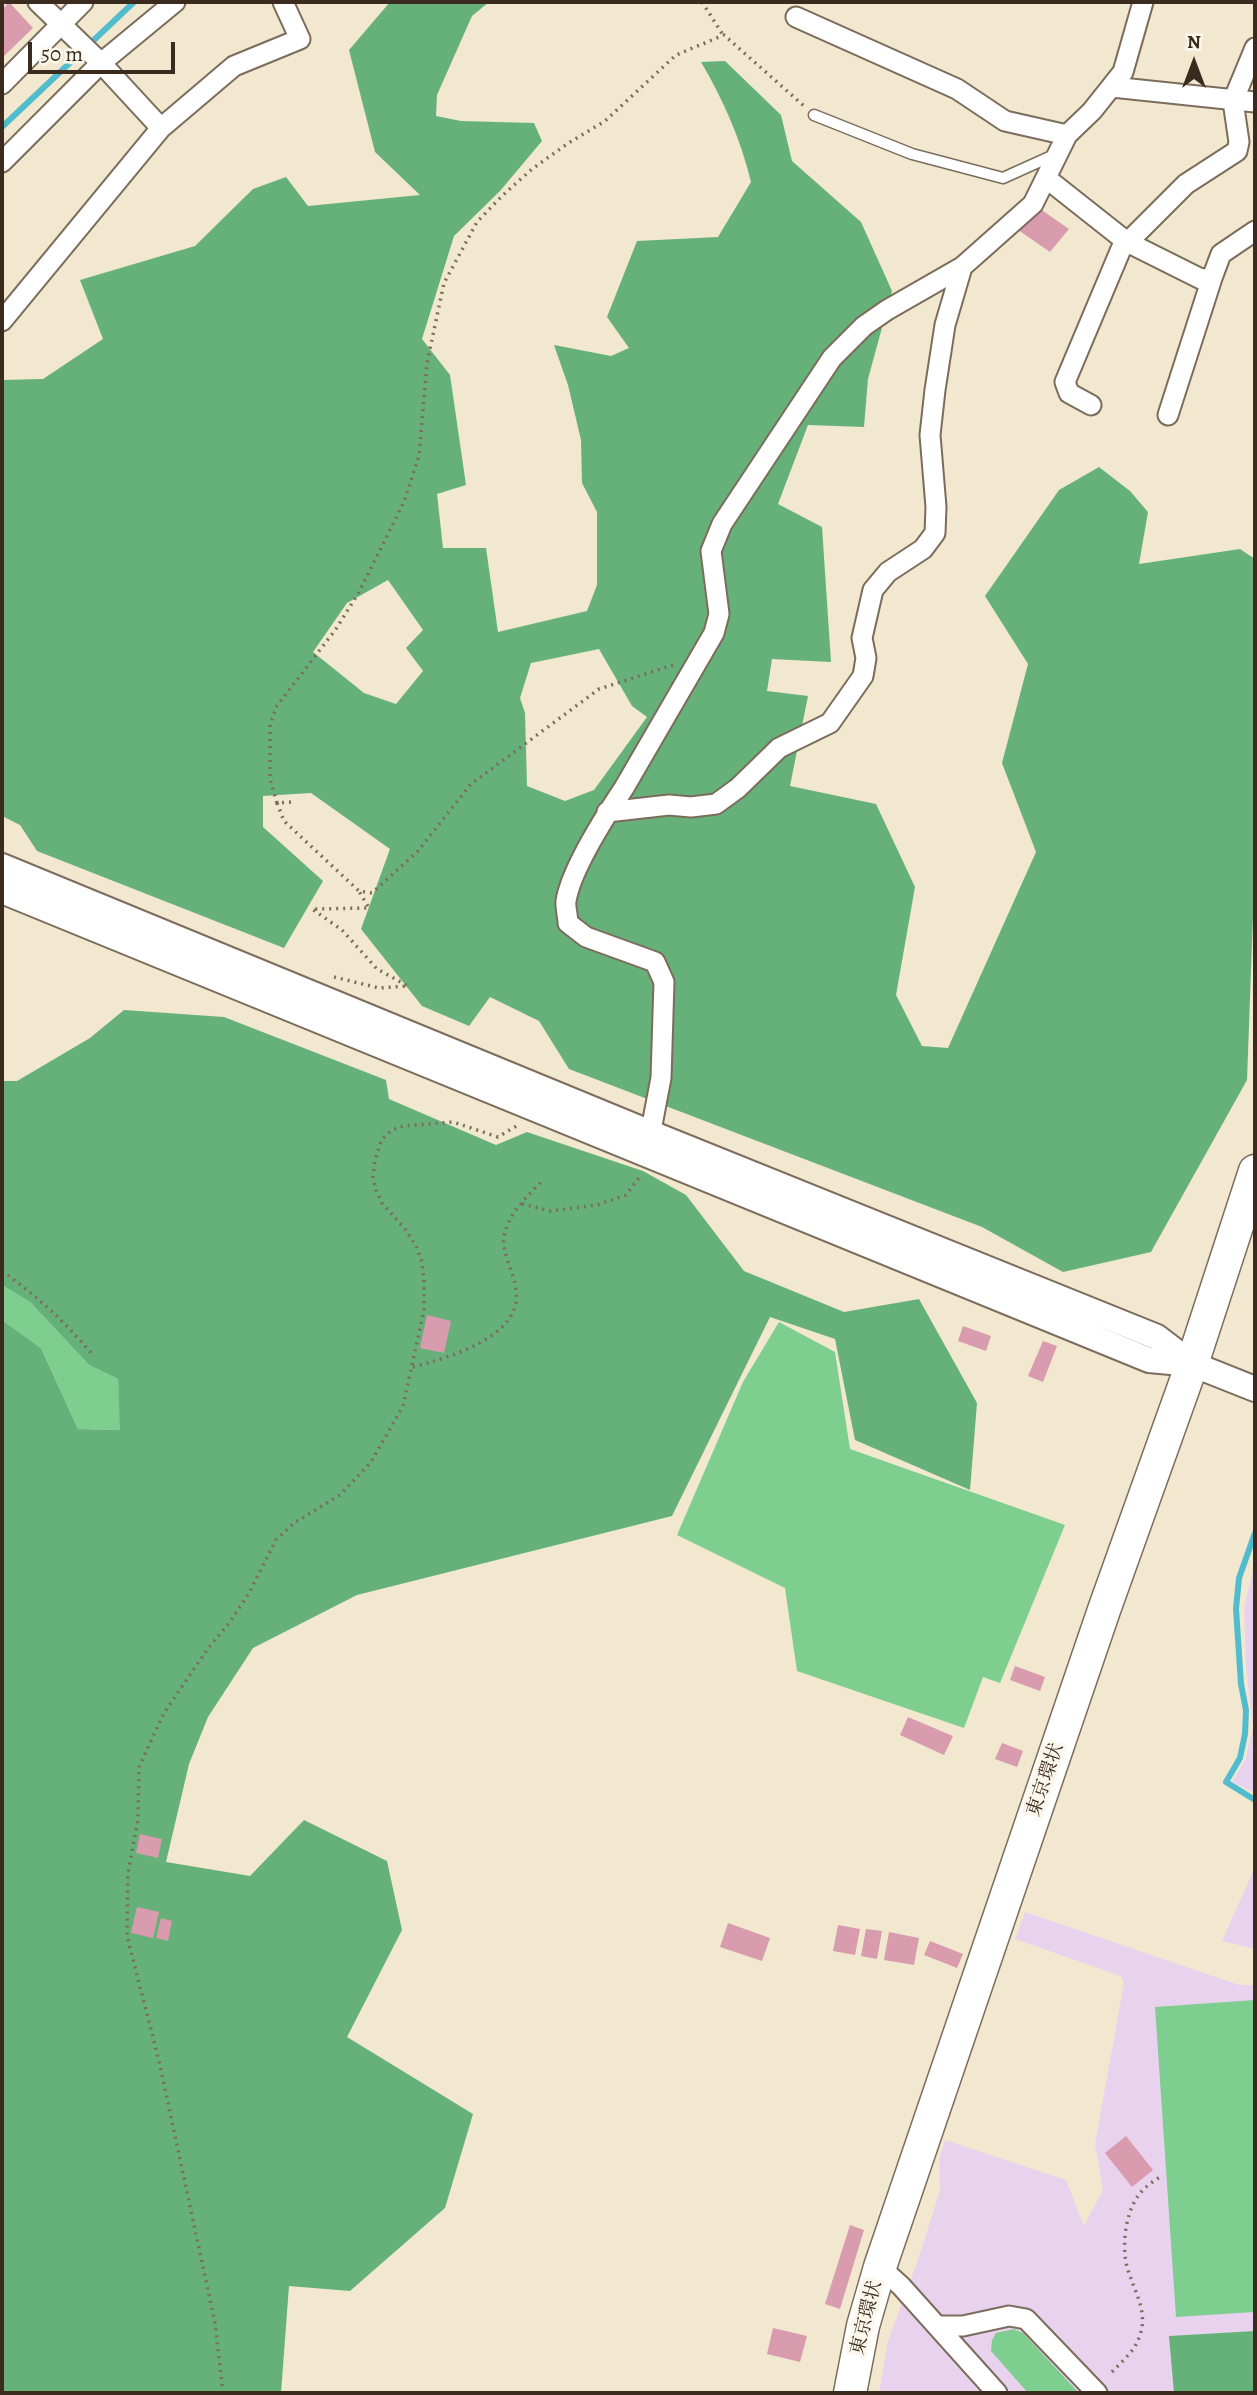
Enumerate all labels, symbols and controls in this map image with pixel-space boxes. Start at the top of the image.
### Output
scale bar [32,28,178,72]
north arrow [1159,28,1229,98]
text: N [1187,29,1201,55]
text: 50 m [41,40,83,68]
street label: 東京環状 [1023,1740,1069,1820]
street label: 東京環状 [847,2278,887,2358]

